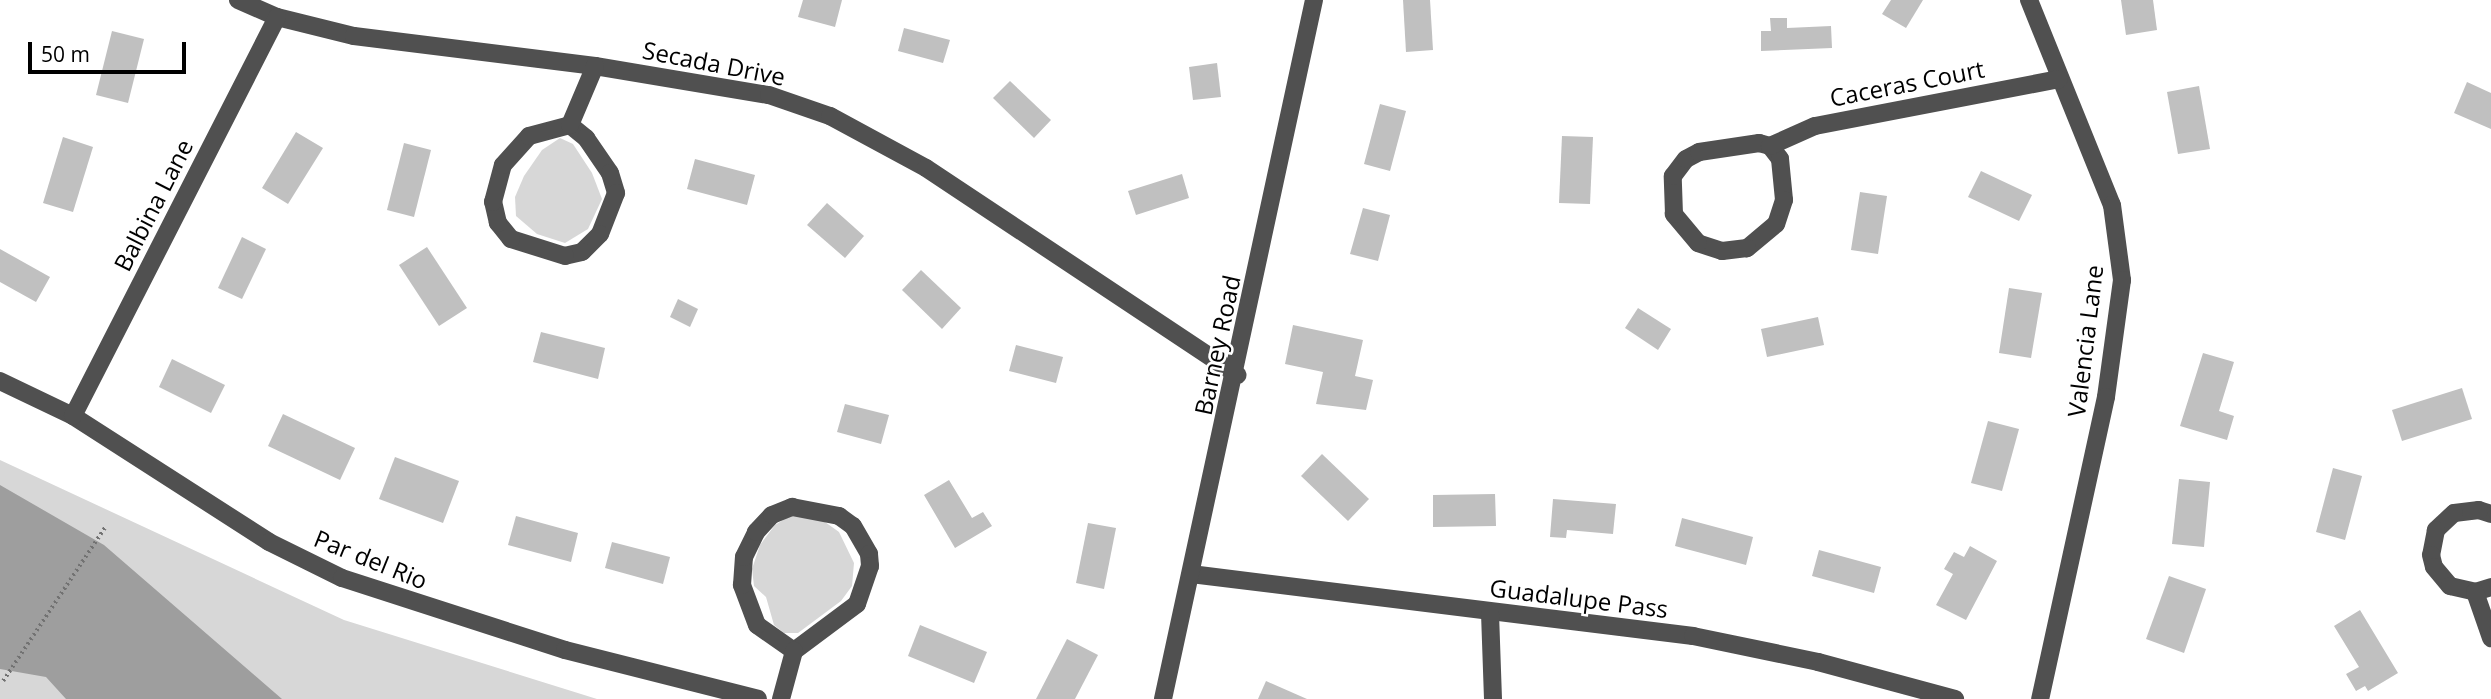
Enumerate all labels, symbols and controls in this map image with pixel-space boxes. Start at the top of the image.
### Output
scale bar [32,28,189,72]
street label: Secada Drive [640,35,788,91]
text: 50 m [41,40,90,68]
street label: Caceras Court [1827,54,1987,112]
street label: Balbina Lane [107,134,199,276]
street label: Valencia Lane [2061,263,2109,419]
street label: Barney Road [1188,272,1246,418]
street label: Par del Rio [310,523,432,595]
street label: Guadalupe Pass [1488,573,1670,623]

